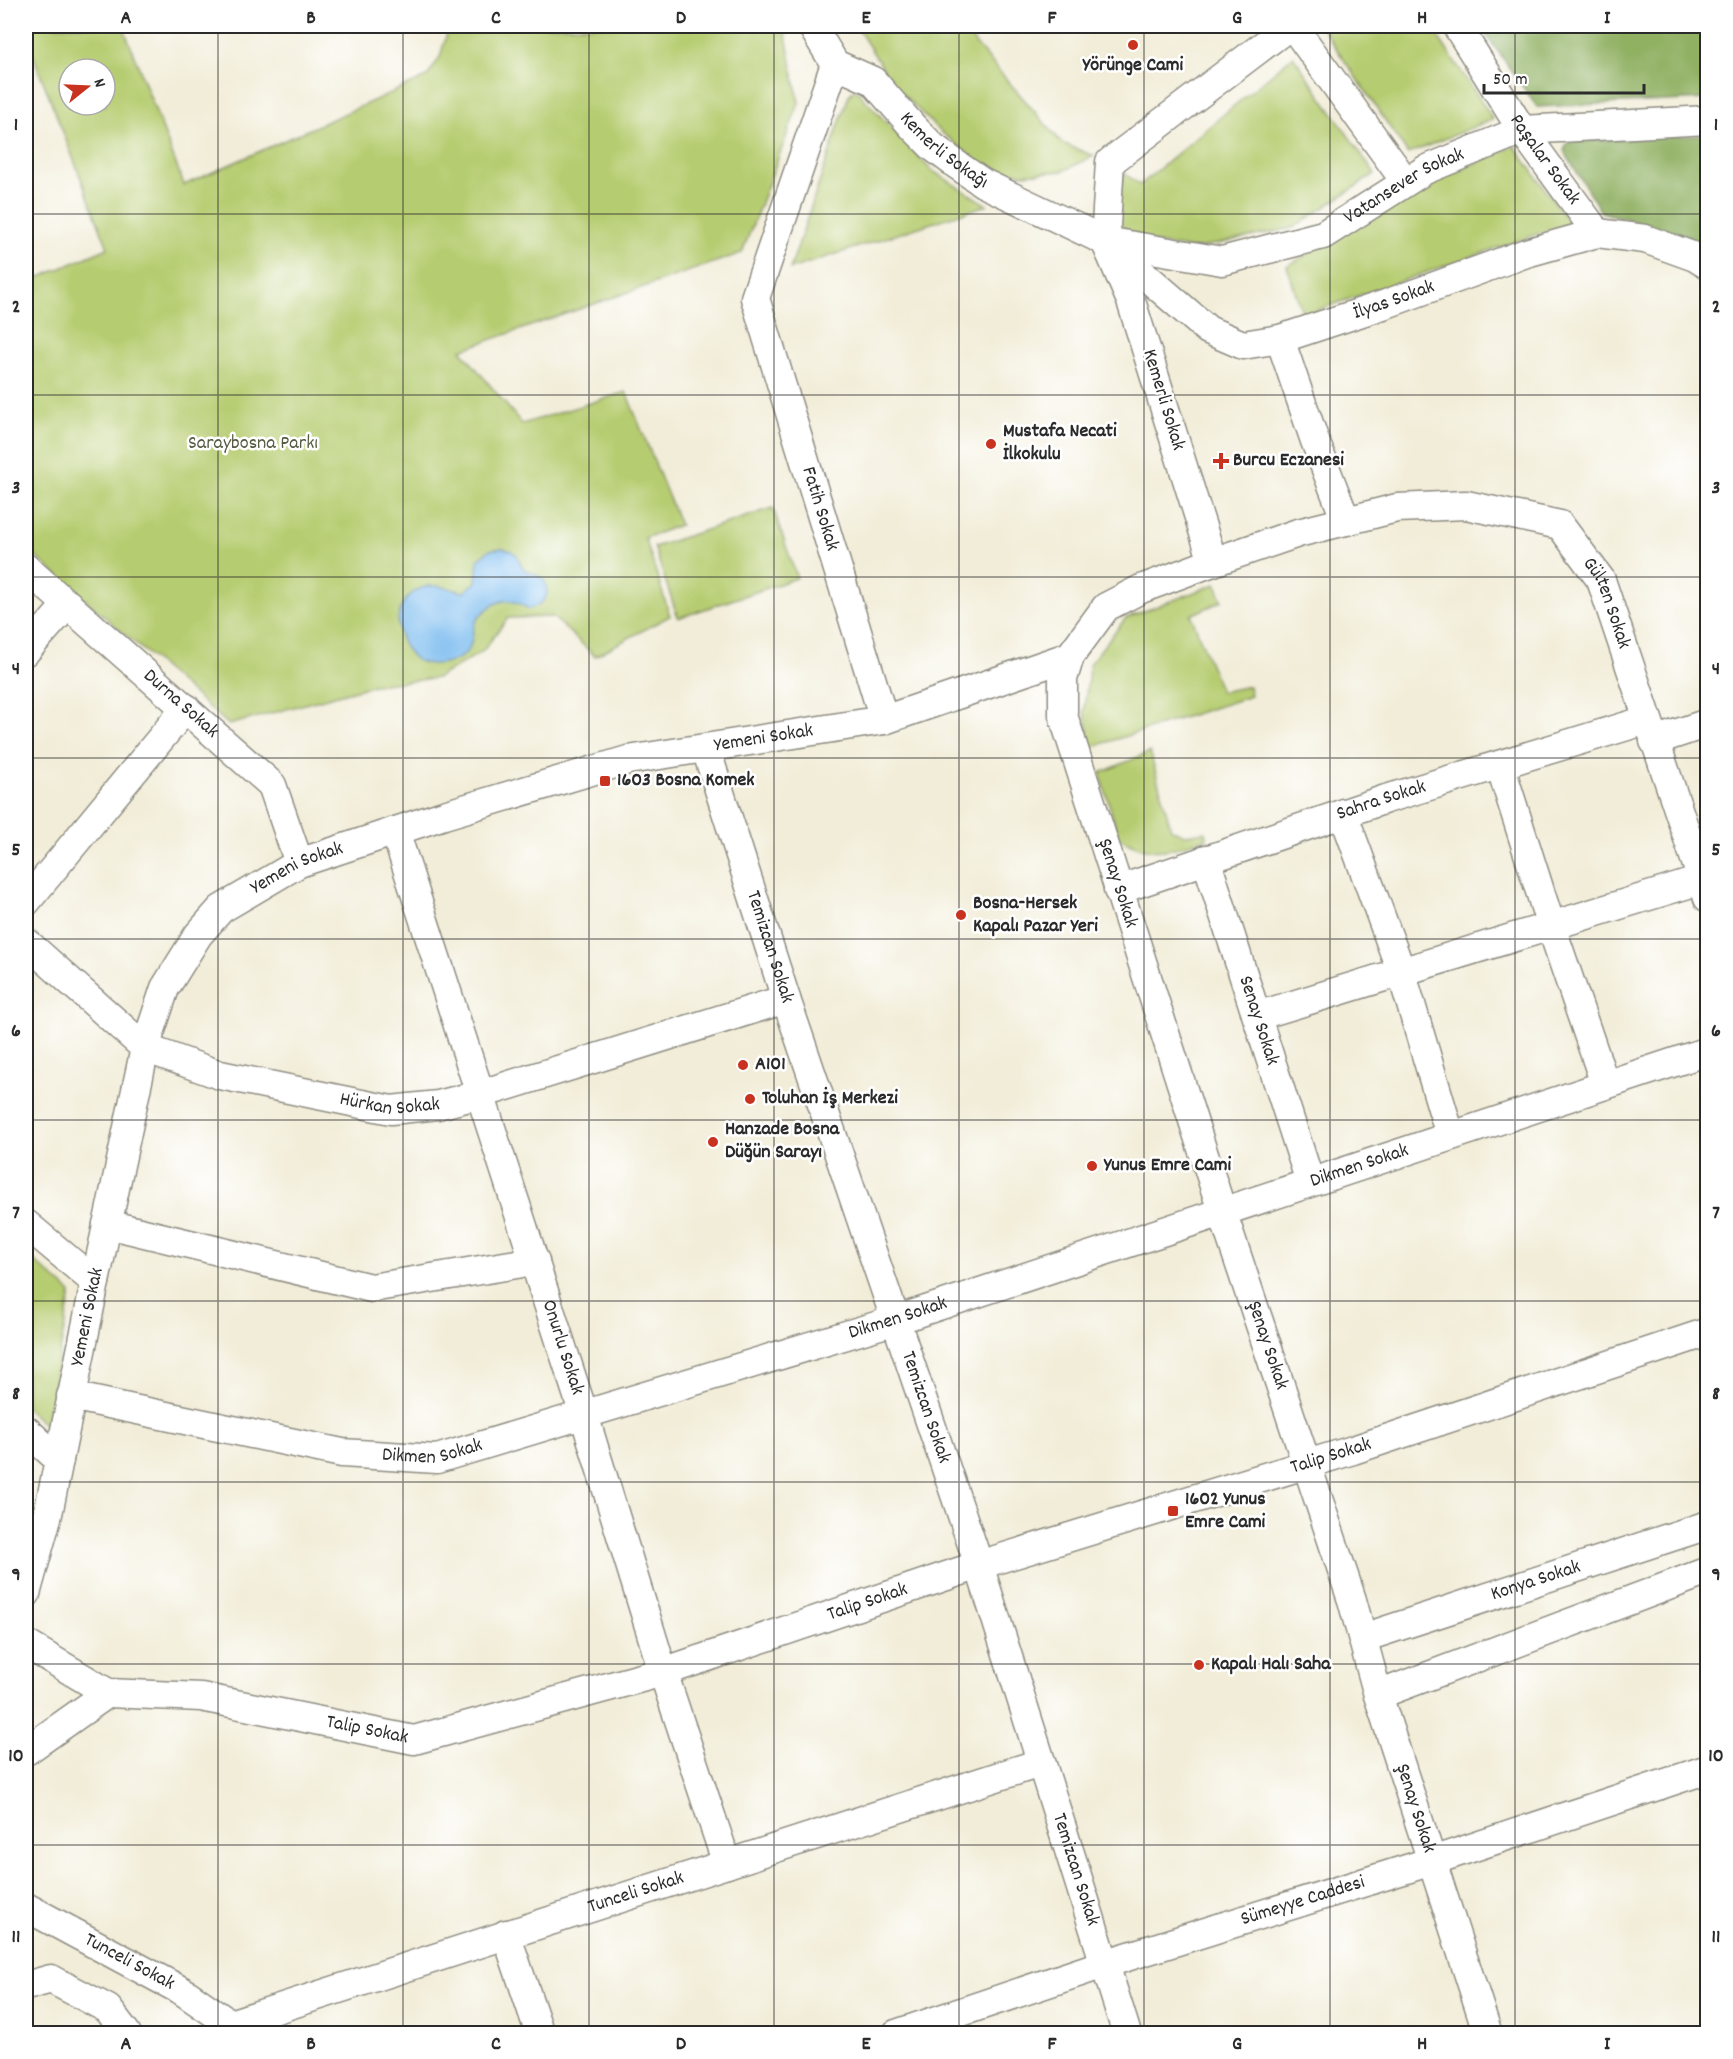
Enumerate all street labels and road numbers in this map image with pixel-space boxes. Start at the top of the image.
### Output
street label: Kemerli Sokağı [892,106,992,197]
street label: Paşalar Sokak [1502,109,1587,211]
street label: Vatansever Sokak [1339,141,1469,232]
street label: İlyas Sokak [1350,273,1439,328]
street label: Kemerli Sokak [1134,346,1192,454]
street label: Fatih Sokak [793,464,846,555]
street label: Gülten Sokak [1575,552,1637,653]
street label: Durna Sokak [136,663,225,746]
street label: Yemeni Sokak [712,717,815,760]
street label: Sahra Sokak [1333,774,1429,829]
street label: Yemeni Sokak [246,835,347,902]
street label: Şenay Sokak [1090,835,1144,932]
street label: Temizcan Sokak [738,887,801,1007]
street label: Senay Sokak [1231,972,1286,1069]
street label: Hürkan Sokak [337,1086,441,1124]
street label: Dikmen Sokak [1307,1137,1412,1196]
street label: Yemeni Sokak [64,1265,112,1369]
street label: Dikmen Sokak [845,1290,951,1348]
street label: Onurlu Sokak [534,1297,591,1399]
street label: Şenay Sokak [1239,1298,1295,1394]
street label: Temizcan Sokak [893,1348,957,1467]
street label: Talip Sokak [1287,1431,1375,1482]
street label: Dikmen Sokak [381,1432,486,1473]
street label: Konya Sokak [1487,1554,1585,1609]
street label: Talip Sokak [824,1576,911,1629]
street label: Talip Sokak [323,1709,411,1752]
street label: Şenay Sokak [1387,1761,1442,1857]
street label: Temizcan Sokak [1044,1810,1106,1930]
street label: Tunceli Sokak [584,1865,688,1922]
street label: Sümeyye Caddesi [1237,1869,1369,1934]
street label: Tunceli Sokak [79,1927,179,1998]

